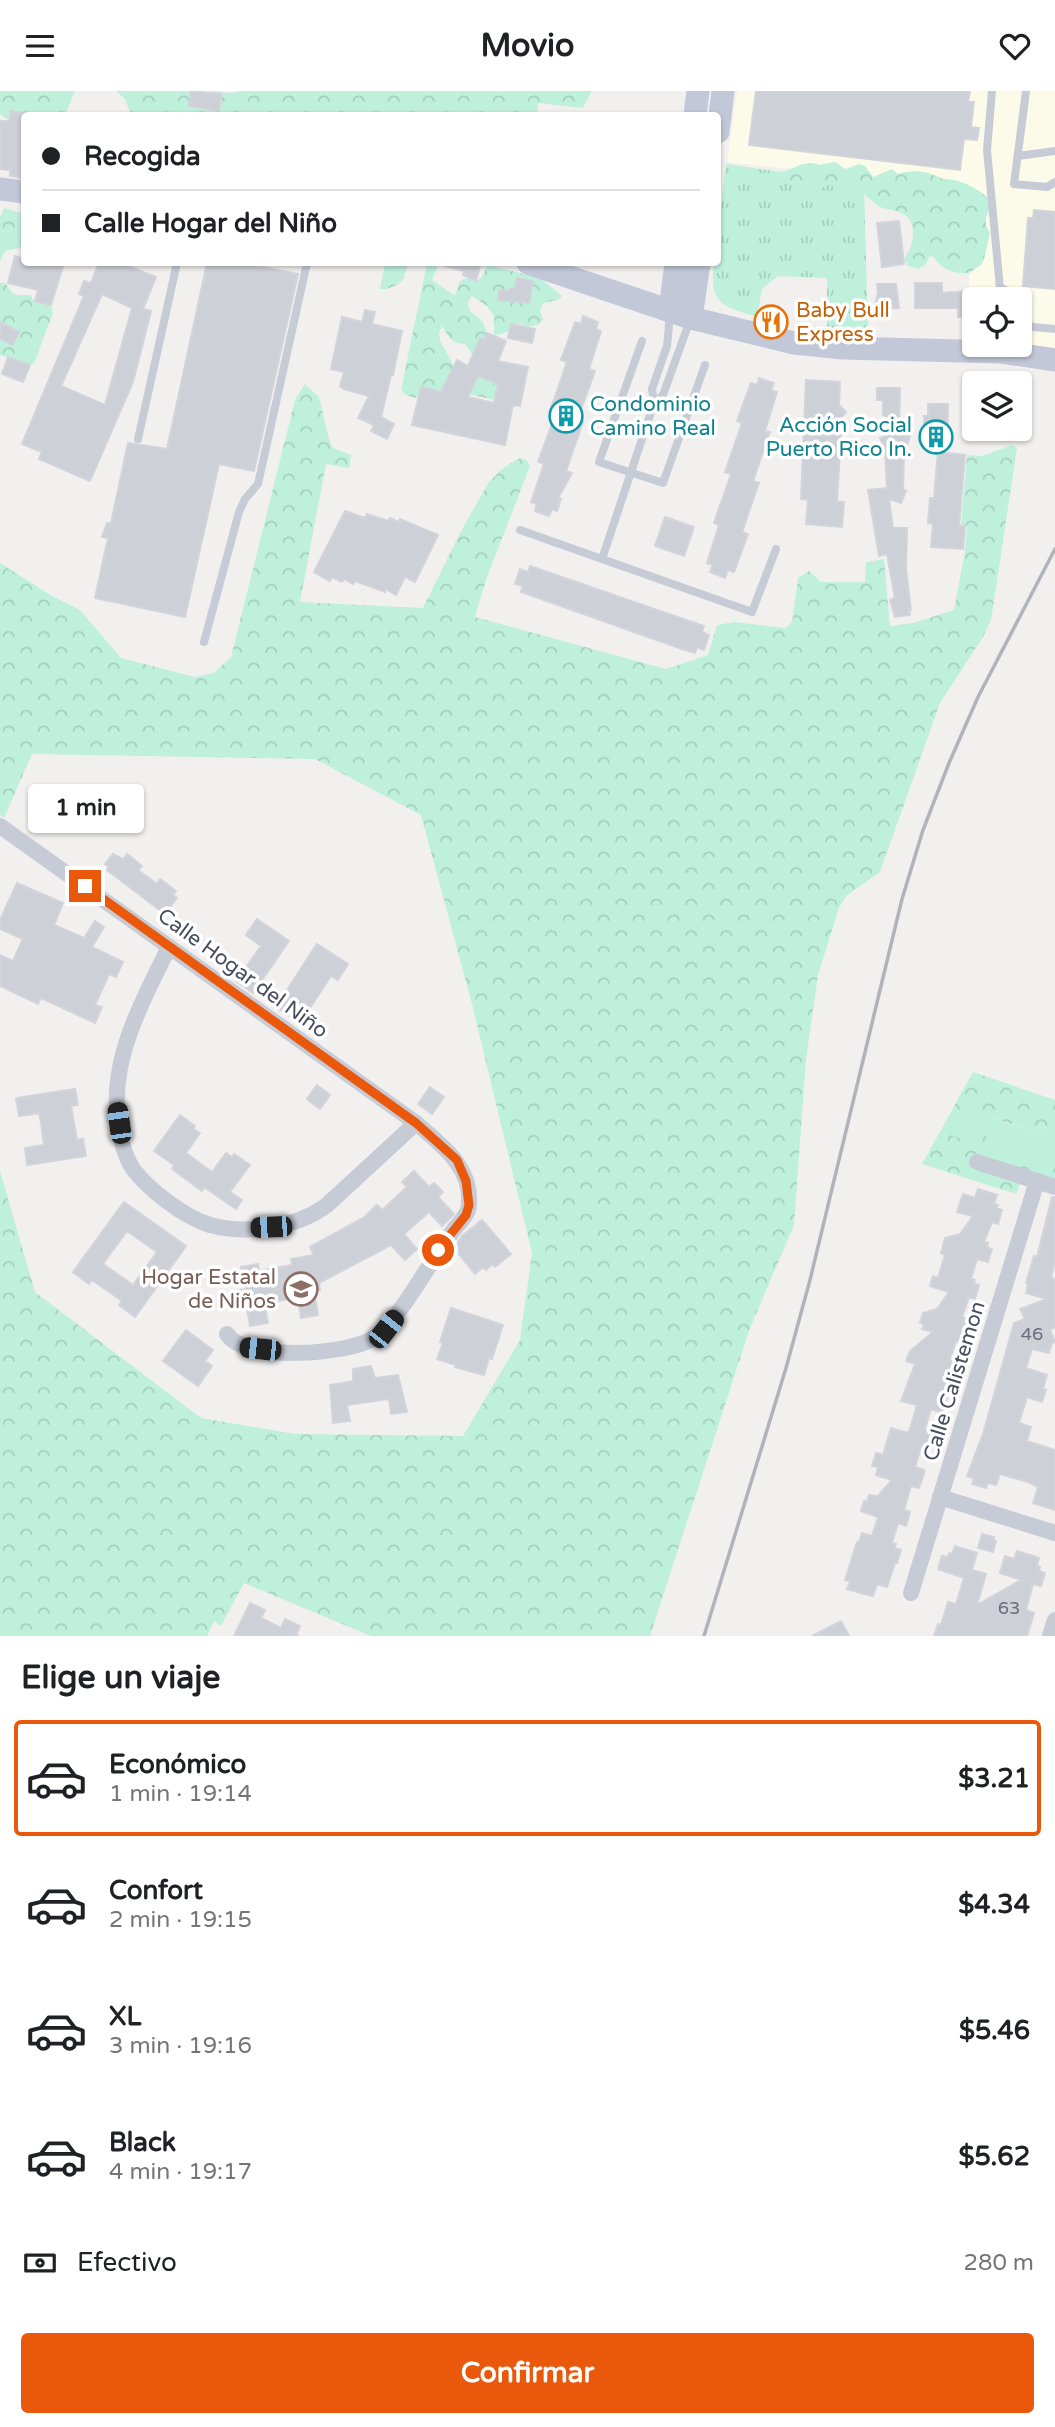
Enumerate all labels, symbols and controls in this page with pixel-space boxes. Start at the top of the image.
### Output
icon: menu [21,27,59,65]
text: Movio [480,27,575,65]
icon: heart [996,27,1034,65]
text: Recogida [84,141,201,172]
text: Calle Hogar del Niño [84,208,337,239]
map controls [962,287,1032,441]
button: locate [962,287,1032,357]
place label: Baby Bull Express [796,298,890,347]
restaurant icon: Baby Bull Express [752,303,790,341]
button: layers [962,371,1032,441]
place label: Condominio Camino Real [590,392,716,441]
building icon: Condominio Camino Real [547,397,585,435]
place label: Acción Social Puerto Rico In. [766,413,912,462]
building icon: Acción Social Puerto Rico In. [917,418,955,456]
callout: 1 min [27,785,143,833]
text: 1 min [55,794,117,822]
route end [69,870,101,902]
street label: Calle Hogar del Niño [153,903,333,1044]
car [106,1101,133,1145]
car [250,1216,293,1238]
route start [422,1234,454,1266]
place label: Hogar Estatal de Niños [141,1265,276,1314]
school or university icon: Hogar Estatal de Niños [282,1270,320,1308]
street label: Calle Calistemon [918,1298,991,1464]
car [365,1306,408,1352]
house number: 46 [1021,1323,1043,1345]
car [239,1336,282,1362]
house number: 63 [998,1597,1020,1619]
text: Elige un viaje [21,1659,220,1697]
icon: car [25,1747,88,1810]
text: Económico [109,1749,246,1780]
text: $3.21 [958,1763,1030,1794]
text: 1 min · 19:14 [109,1780,252,1808]
icon: car [25,1873,88,1936]
text: Confort [109,1875,203,1906]
text: $4.34 [958,1889,1030,1920]
text: 2 min · 19:15 [109,1906,252,1934]
icon: car [25,1999,88,2062]
text: XL [109,2001,141,2032]
text: $5.46 [959,2015,1030,2046]
text: 3 min · 19:16 [109,2032,252,2060]
icon: car [25,2125,88,2188]
text: Black [109,2127,176,2158]
text: $5.62 [958,2141,1030,2172]
text: 4 min · 19:17 [109,2158,252,2186]
icon: cash [21,2244,59,2282]
text: Efectivo [77,2247,177,2278]
text: 280 m [964,2249,1034,2277]
button: Confirmar [21,2333,1034,2413]

